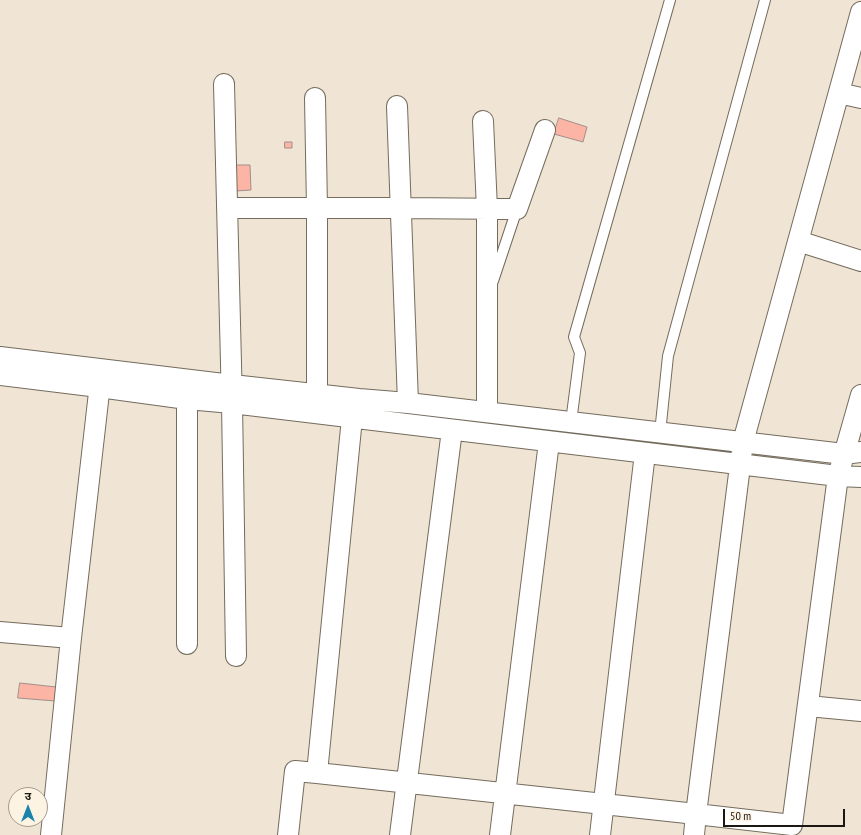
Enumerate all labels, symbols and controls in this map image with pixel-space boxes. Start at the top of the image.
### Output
north arrow [8,787,48,827]
text: उ [25,789,31,803]
scale bar [725,801,847,827]
text: 50 m [730,808,751,823]

